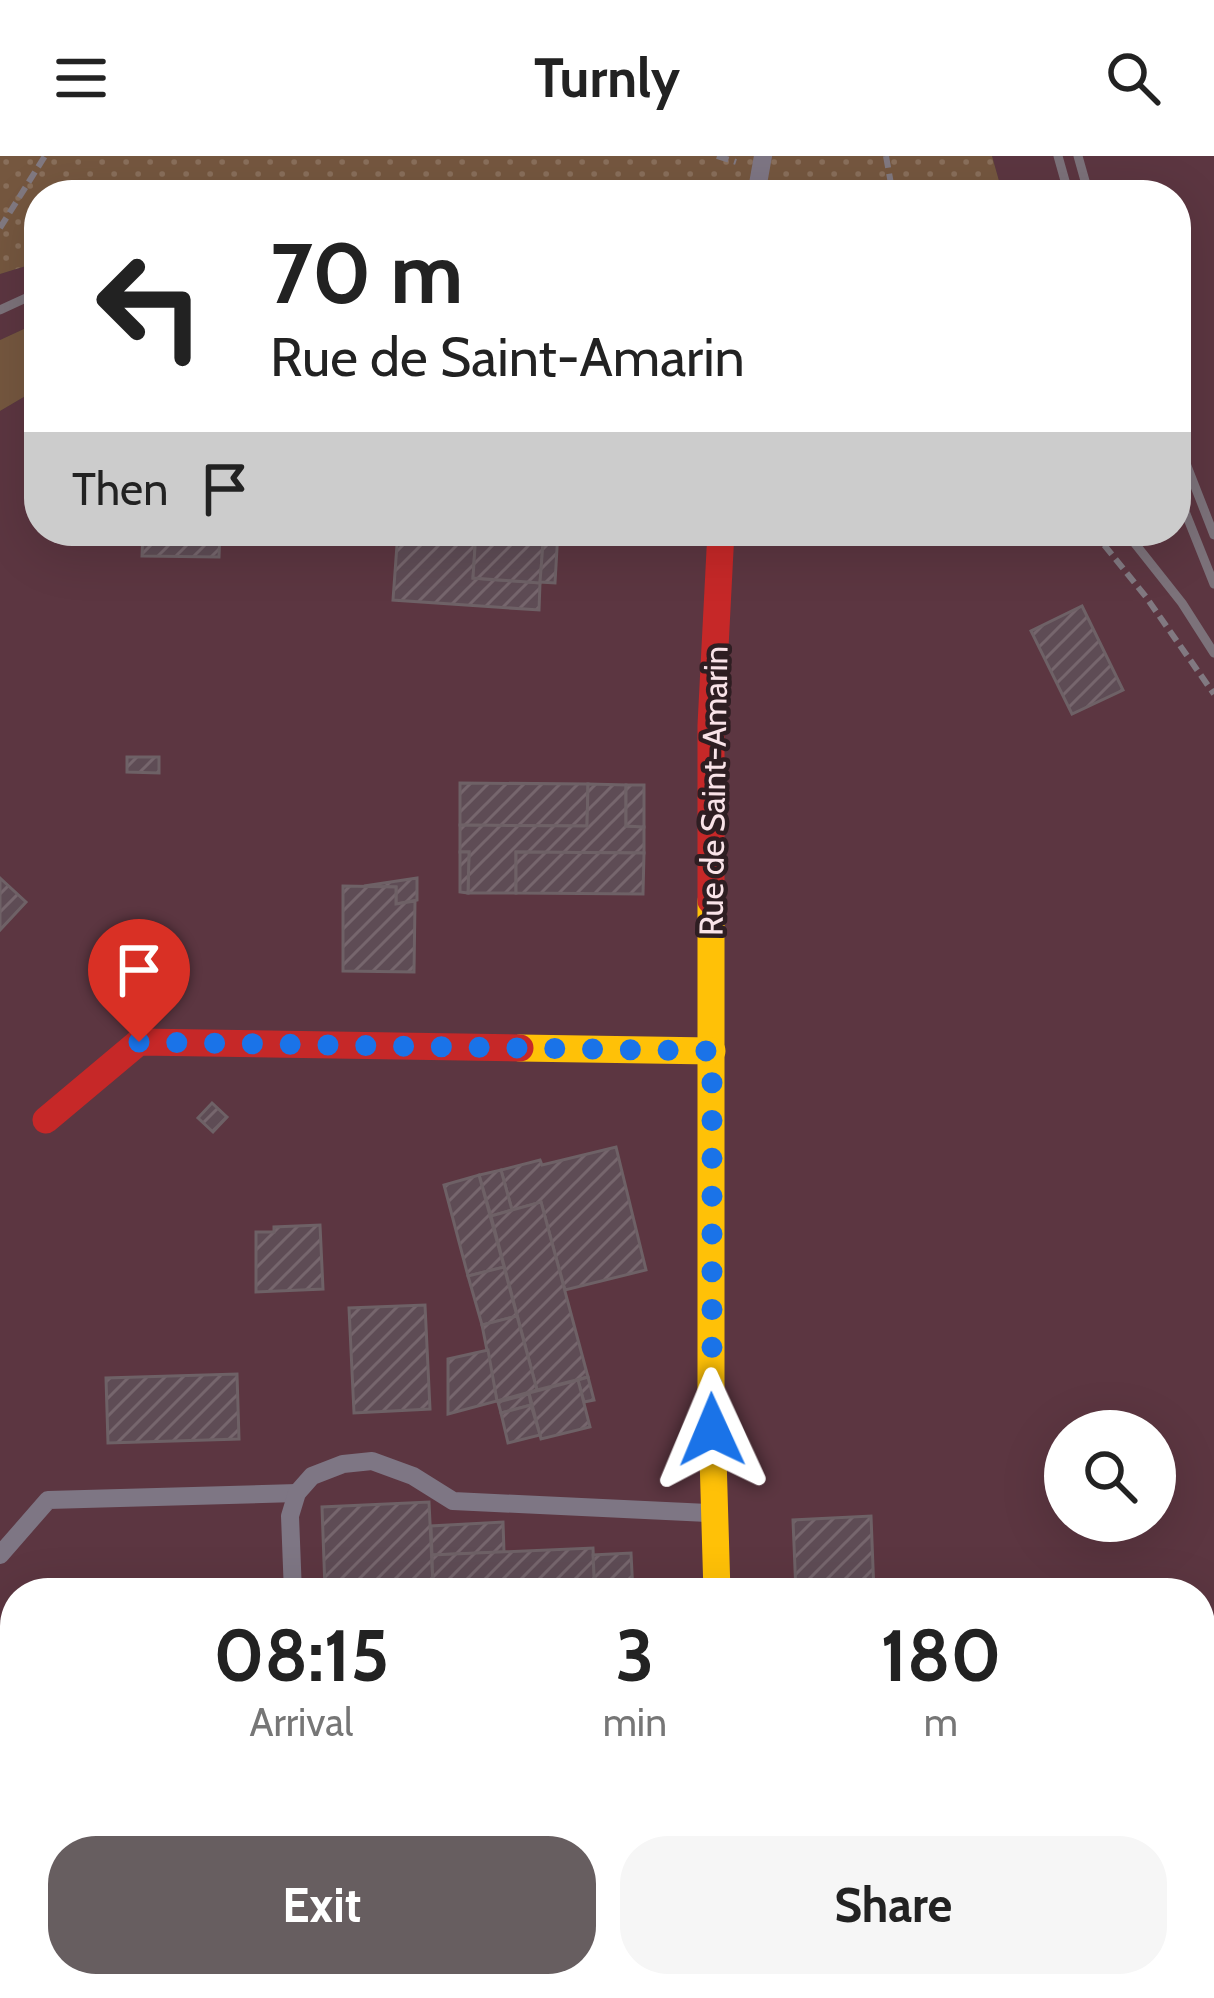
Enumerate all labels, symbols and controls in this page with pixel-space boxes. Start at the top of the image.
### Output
icon: menu [48,45,114,111]
text: Turnly [534,45,680,111]
icon: search [1100,45,1166,111]
text: 70 m [270,222,463,324]
icon: left [72,228,228,384]
text: Rue de Saint-Amarin [270,324,745,390]
icon: arrive [192,456,258,522]
text: Then [72,462,168,516]
street label: Rue de Saint-Amarin [690,646,736,936]
pin [88,919,190,1042]
icon: arrive [106,937,172,1003]
position arrow [649,1367,775,1493]
map controls [1044,1410,1176,1542]
button: search [1044,1410,1176,1542]
text: 08:15 [214,1612,389,1699]
text: 3 [615,1612,654,1699]
text: 180 [881,1612,1001,1699]
text: Arrival [249,1698,353,1746]
text: min [603,1698,667,1746]
text: m [924,1698,958,1746]
button: Exit [48,1836,596,1974]
button: Share [620,1836,1167,1974]

